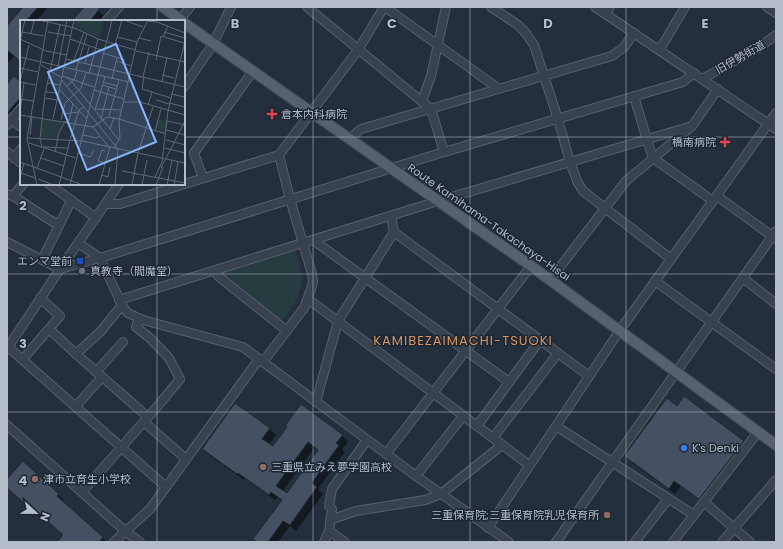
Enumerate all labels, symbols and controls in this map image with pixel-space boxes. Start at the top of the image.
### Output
text: B [231,14,240,33]
text: C [387,14,397,33]
text: D [543,14,553,33]
text: E [701,14,709,33]
inset map [20,20,185,185]
street label: 旧伊勢街道 [712,36,768,78]
place label: 倉本内科病院 [281,106,347,122]
marker: 倉本内科病院 [266,108,278,120]
place label: 橋南病院 [672,134,716,150]
marker: 橋南病院 [719,136,731,148]
street label: Route Kamihama-Takachaya-Hisai [404,159,574,285]
text: 2 [19,196,27,215]
place label: エンマ堂前 [17,253,72,269]
marker: エンマ堂前 [75,256,85,266]
place label: 真教寺（閻魔堂） [90,263,178,279]
marker: 真教寺（閻魔堂） [77,266,87,276]
district label: KAMIBEZAIMACHI-TSUOKI [373,331,553,350]
text: 3 [19,334,27,353]
place label: K's Denki [692,440,739,456]
marker: K's Denki [679,443,689,453]
place label: 三重県立みえ夢学園高校 [271,459,392,475]
marker: 三重県立みえ夢学園高校 [258,462,268,472]
text: 4 [19,471,28,490]
place label: 津市立育生小学校 [43,471,131,487]
marker: 津市立育生小学校 [30,474,40,484]
north arrow [16,493,56,533]
place label: 三重保育院;三重保育院乳児保育所 [431,507,600,523]
text: N [36,510,54,524]
marker: 三重保育院;三重保育院乳児保育所 [602,510,612,520]

